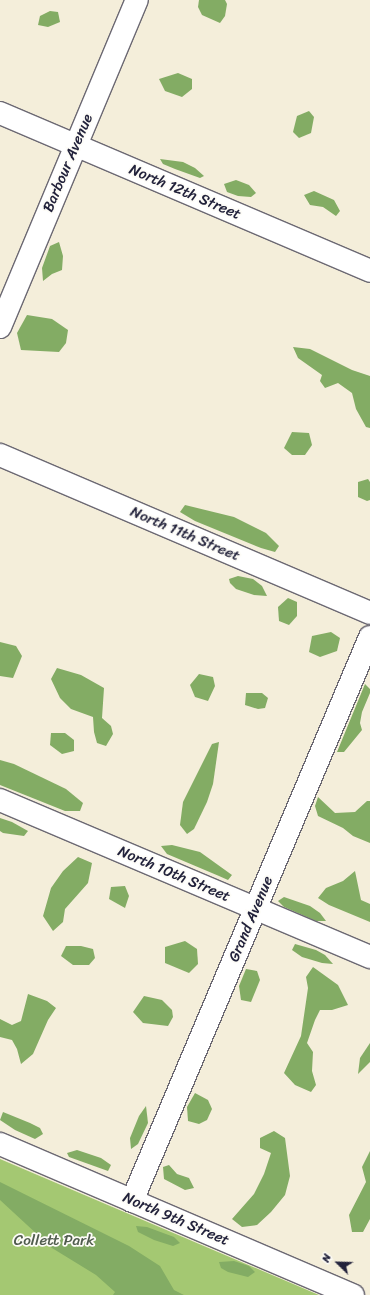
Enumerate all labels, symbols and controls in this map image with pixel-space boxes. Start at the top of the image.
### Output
street label: Barbour Avenue [39,111,97,215]
street label: North 12th Street [126,160,244,224]
street label: North 11th Street [128,503,242,565]
street label: North 10th Street [115,842,233,906]
street label: Grand Avenue [225,874,277,964]
street label: North 9th Street [120,1189,232,1249]
park label: Collett Park [14,1232,94,1250]
north arrow [318,1243,358,1283]
text: N [316,1251,337,1265]

